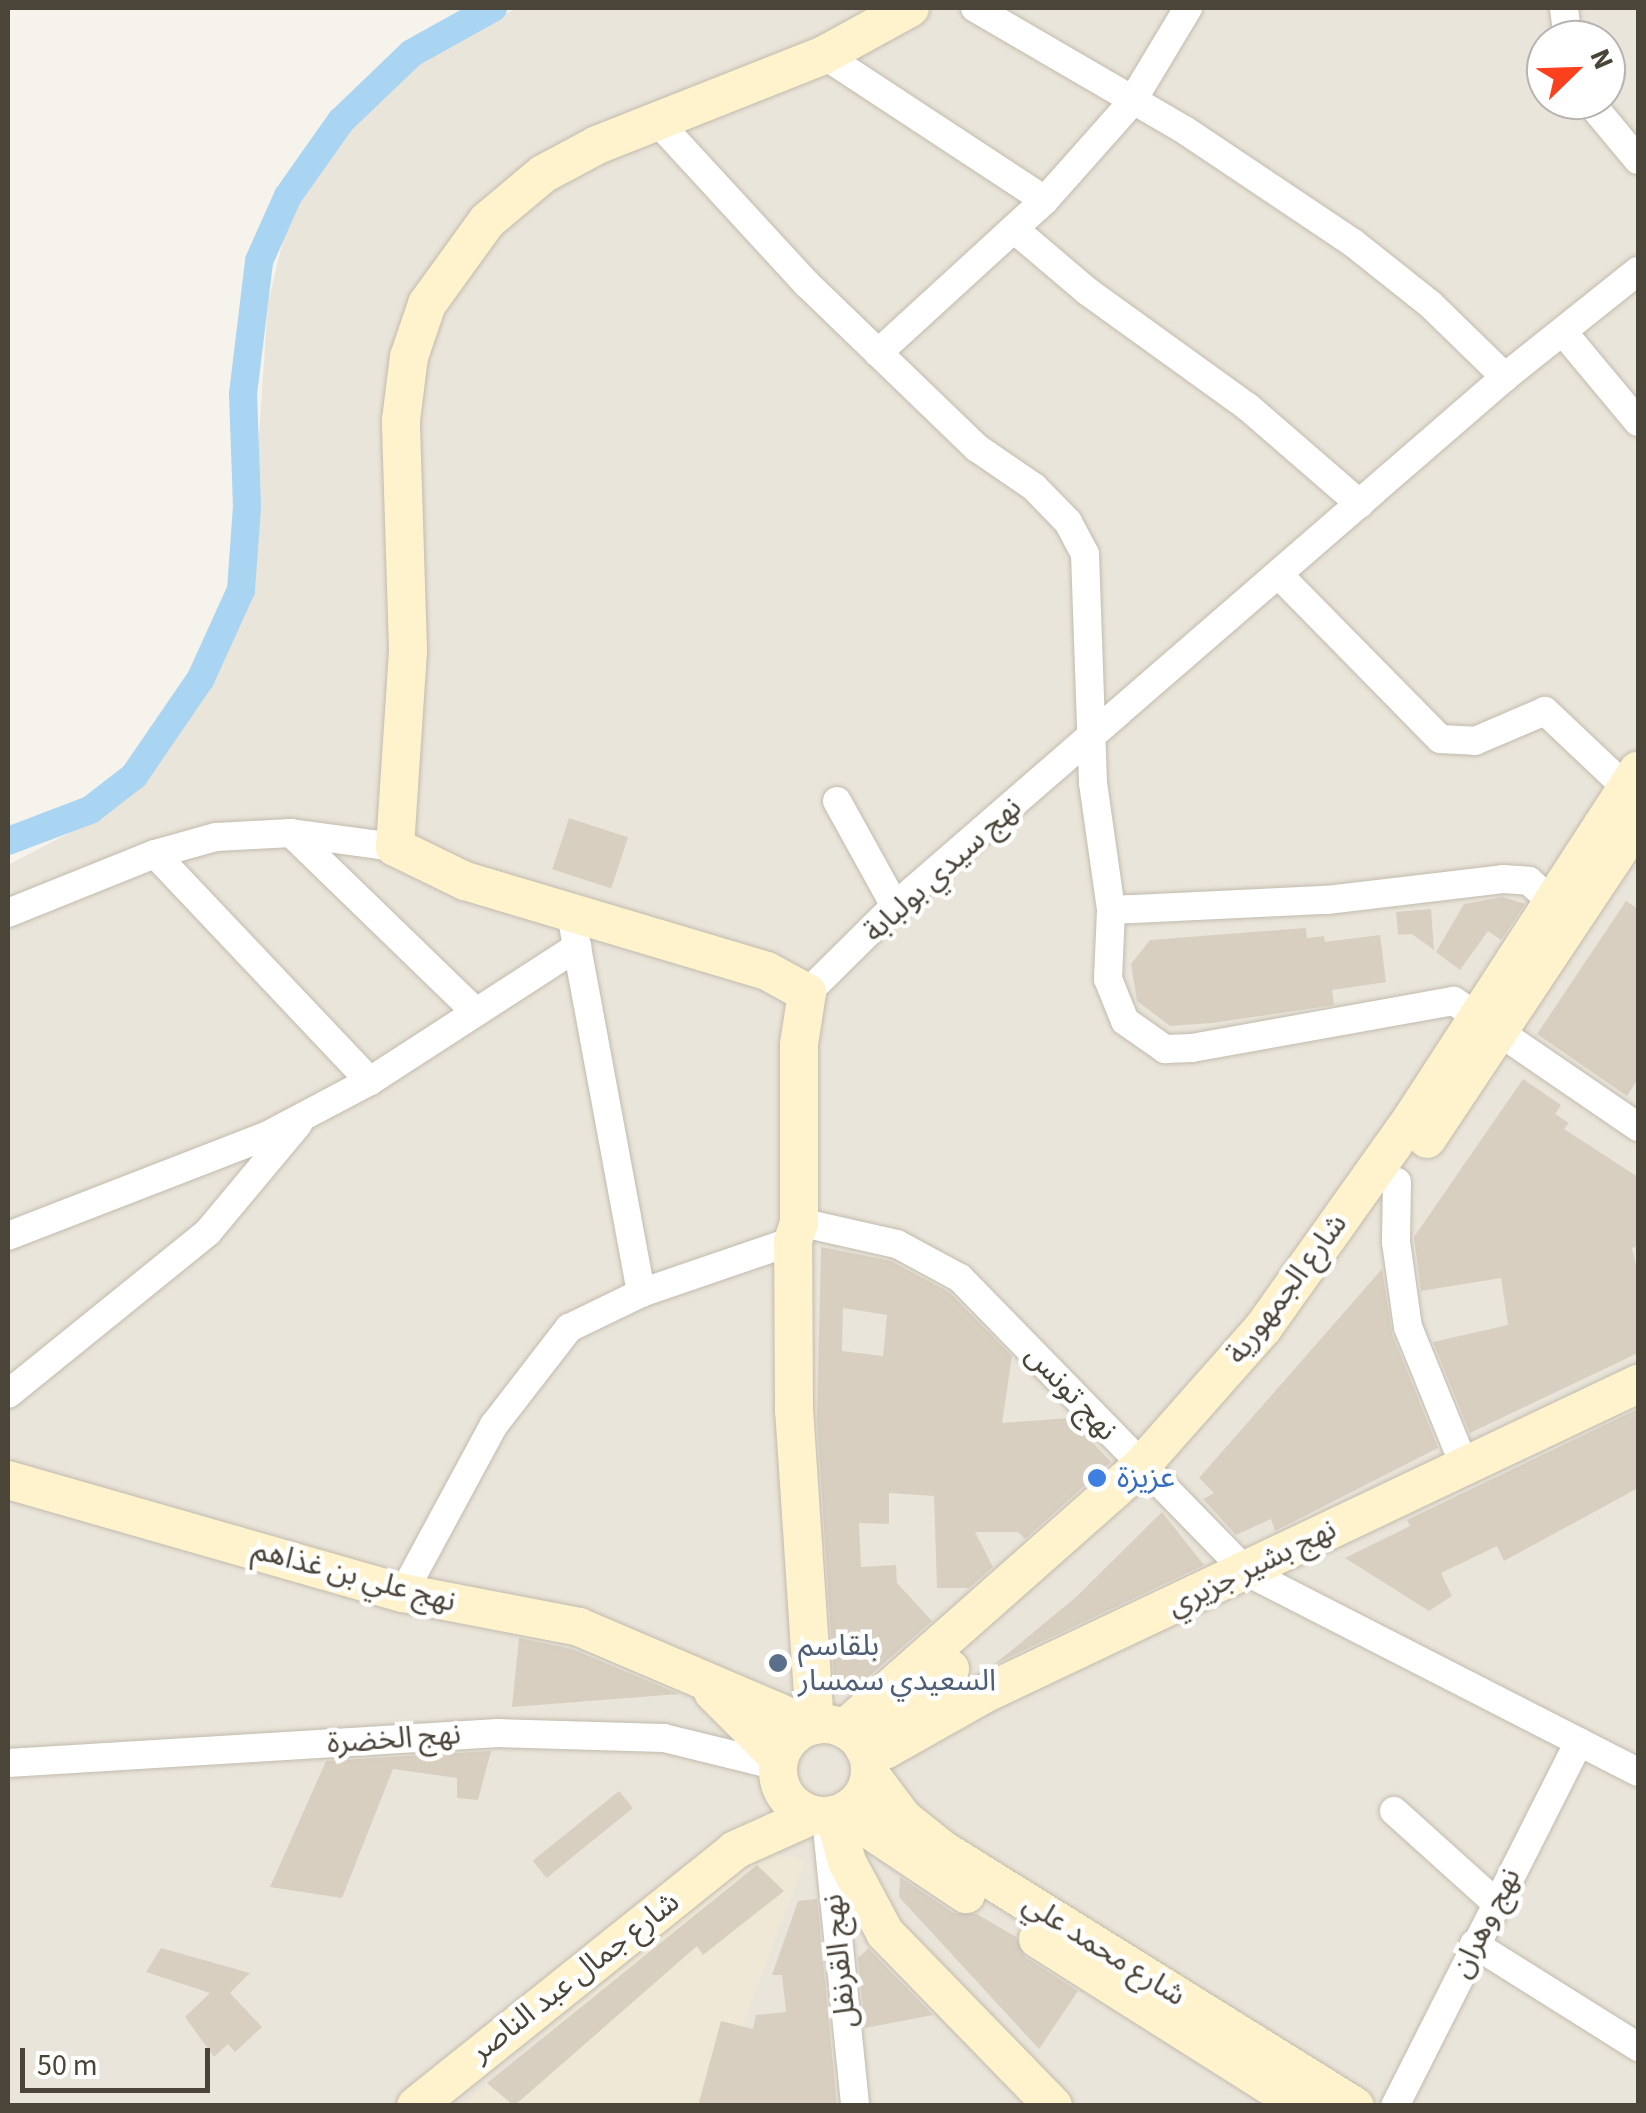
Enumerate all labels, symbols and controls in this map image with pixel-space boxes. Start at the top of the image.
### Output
north arrow [1526,20,1626,120]
text: N [1580,43,1624,75]
street label: نهج سيدي بولبابة [857,790,1029,950]
street label: شارع الجمهورية [1219,1207,1355,1371]
street label: نهج تونس [1018,1338,1124,1448]
place label: عزيزة [1117,1460,1175,1496]
marker: عزيزة [1086,1467,1108,1489]
street label: نهج بشير جزيري [1162,1512,1342,1624]
street label: نهج علي بن غذاهم [248,1532,460,1620]
place label: بلقاسم السعيدي سمسار [798,1628,996,1698]
marker: بلقاسم السعيدي سمسار [767,1652,789,1674]
street label: نهج الخضرة [326,1716,462,1762]
street label: نهج وهران [1443,1862,1529,1984]
street label: شارع جمال عبد الناصر [463,1884,687,2070]
street label: شارع محمد علي [1016,1886,1192,2014]
street label: نهج القرنفل [815,1892,865,2030]
scale bar [25,2028,215,2090]
text: 50 m [37,2044,98,2087]

